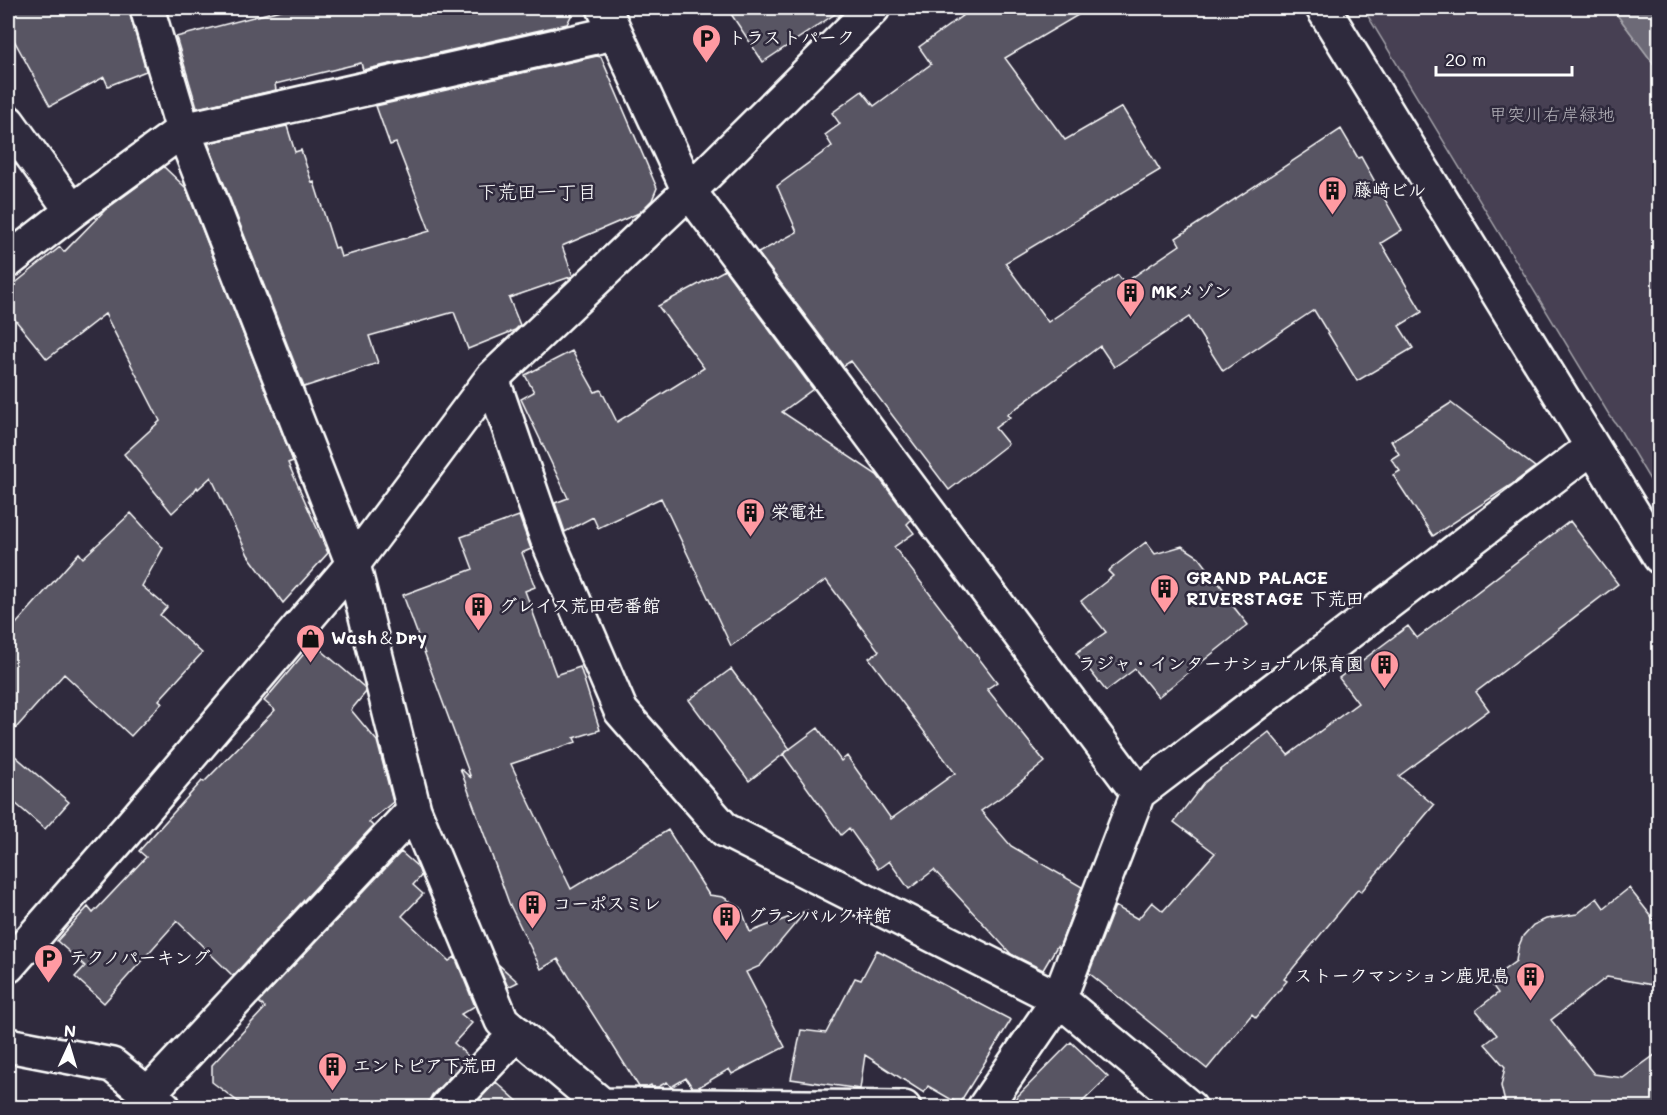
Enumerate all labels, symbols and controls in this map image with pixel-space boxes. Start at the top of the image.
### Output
parking icon: トラストパーク [691,22,723,64]
place label: トラストパーク [728,25,855,49]
scale bar [1436,39,1572,77]
text: 20 m [1445,47,1486,71]
park label: 甲突川右岸緑地 [1489,102,1615,126]
building icon: 藤﨑ビル [1317,174,1349,216]
place label: 藤﨑ビル [1354,177,1426,201]
district label: 下荒田一丁目 [477,178,597,204]
building icon: MKメゾン [1114,276,1146,318]
place label: MKメゾン [1151,279,1231,303]
building icon: 栄電社 [734,496,766,538]
place label: 栄電社 [771,499,825,523]
place label: GRAND PALACE RIVERSTAGE 下荒田 [1186,565,1364,610]
building icon: GRAND PALACE RIVERSTAGE 下荒田 [1149,572,1181,614]
building icon: グレイス荒田壱番館 [462,590,494,632]
place label: グレイス荒田壱番館 [499,593,660,617]
shop icon: Wash＆Dry [294,622,326,664]
place label: Wash＆Dry [331,625,427,649]
building icon: ラジャ・インターナショナル保育園 [1369,648,1401,690]
place label: ラジャ・インターナショナル保育園 [1078,651,1364,675]
building icon: コーポスミレ [516,888,548,930]
place label: コーポスミレ [553,891,661,915]
building icon: グランパルク梓館 [711,900,743,942]
place label: グランパルク梓館 [748,903,891,927]
parking icon: テクノパーキング [32,942,64,984]
place label: テクノパーキング [69,945,210,969]
building icon: ストークマンション鹿児島 [1515,960,1547,1002]
place label: ストークマンション鹿児島 [1294,963,1510,987]
north arrow [39,1016,99,1076]
text: N [63,1020,77,1041]
building icon: エントピア下荒田 [316,1050,348,1092]
place label: エントピア下荒田 [353,1053,497,1077]

